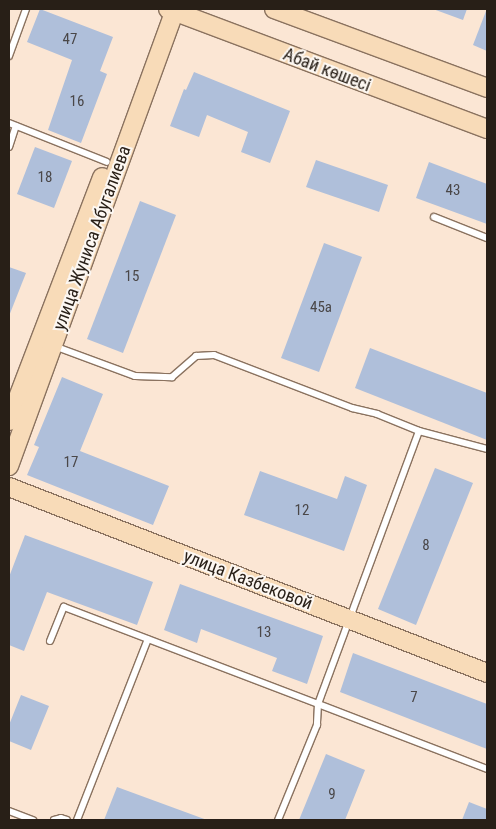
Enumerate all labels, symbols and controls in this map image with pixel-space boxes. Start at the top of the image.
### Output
house number: 47 [63,31,77,49]
street label: Абай көшесі [280,43,374,97]
house number: 16 [70,93,84,111]
street label: улица Жуниса Абугалиева [49,143,135,333]
house number: 18 [38,169,52,187]
house number: 43 [446,182,460,200]
house number: 15 [125,268,139,286]
house number: 45а [310,299,332,317]
house number: 17 [64,454,78,472]
house number: 12 [295,502,309,520]
house number: 8 [422,537,430,555]
street label: улица Казбековой [180,545,316,615]
house number: 13 [257,624,271,642]
house number: 7 [410,689,418,707]
house number: 9 [328,786,336,804]

